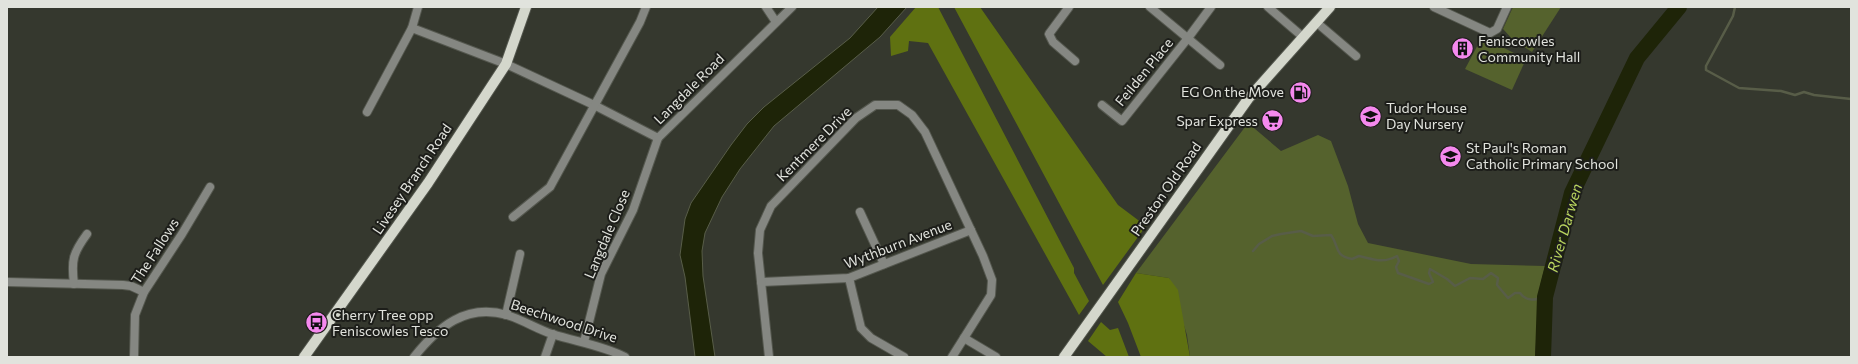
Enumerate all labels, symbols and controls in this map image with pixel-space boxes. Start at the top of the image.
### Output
place label: Feniscowles Community Hall [1478,32,1580,65]
street label: Feilden Place [1111,34,1176,109]
building icon: Feniscowles Community Hall [1449,36,1475,62]
street label: Langdale Road [650,50,727,127]
fuel station icon: EG On the Move [1287,79,1313,105]
place label: EG On the Move [1181,83,1284,100]
place label: Tudor House Day Nursery [1386,99,1467,132]
street label: Kentmere Drive [773,103,855,185]
school or university icon: Tudor House Day Nursery [1357,103,1383,129]
supermarket icon: Spar Express [1260,108,1286,134]
place label: Spar Express [1176,112,1258,129]
street label: Livesey Branch Road [368,120,455,237]
street label: Preston Old Road [1127,138,1204,239]
place label: St Paul's Roman Catholic Primary School [1466,139,1618,172]
school or university icon: St Paul's Roman Catholic Primary School [1437,143,1463,169]
water label: River Darwen [1543,181,1585,274]
street label: Langdale Close [580,187,633,281]
street label: The Fallows [127,215,182,287]
street label: Wythburn Avenue [842,215,954,272]
street label: Beechwood Drive [509,295,620,346]
place label: Cherry Tree opp Feniscowles Tesco [332,306,448,339]
bus stop icon: Cherry Tree opp Feniscowles Tesco [304,310,330,336]

